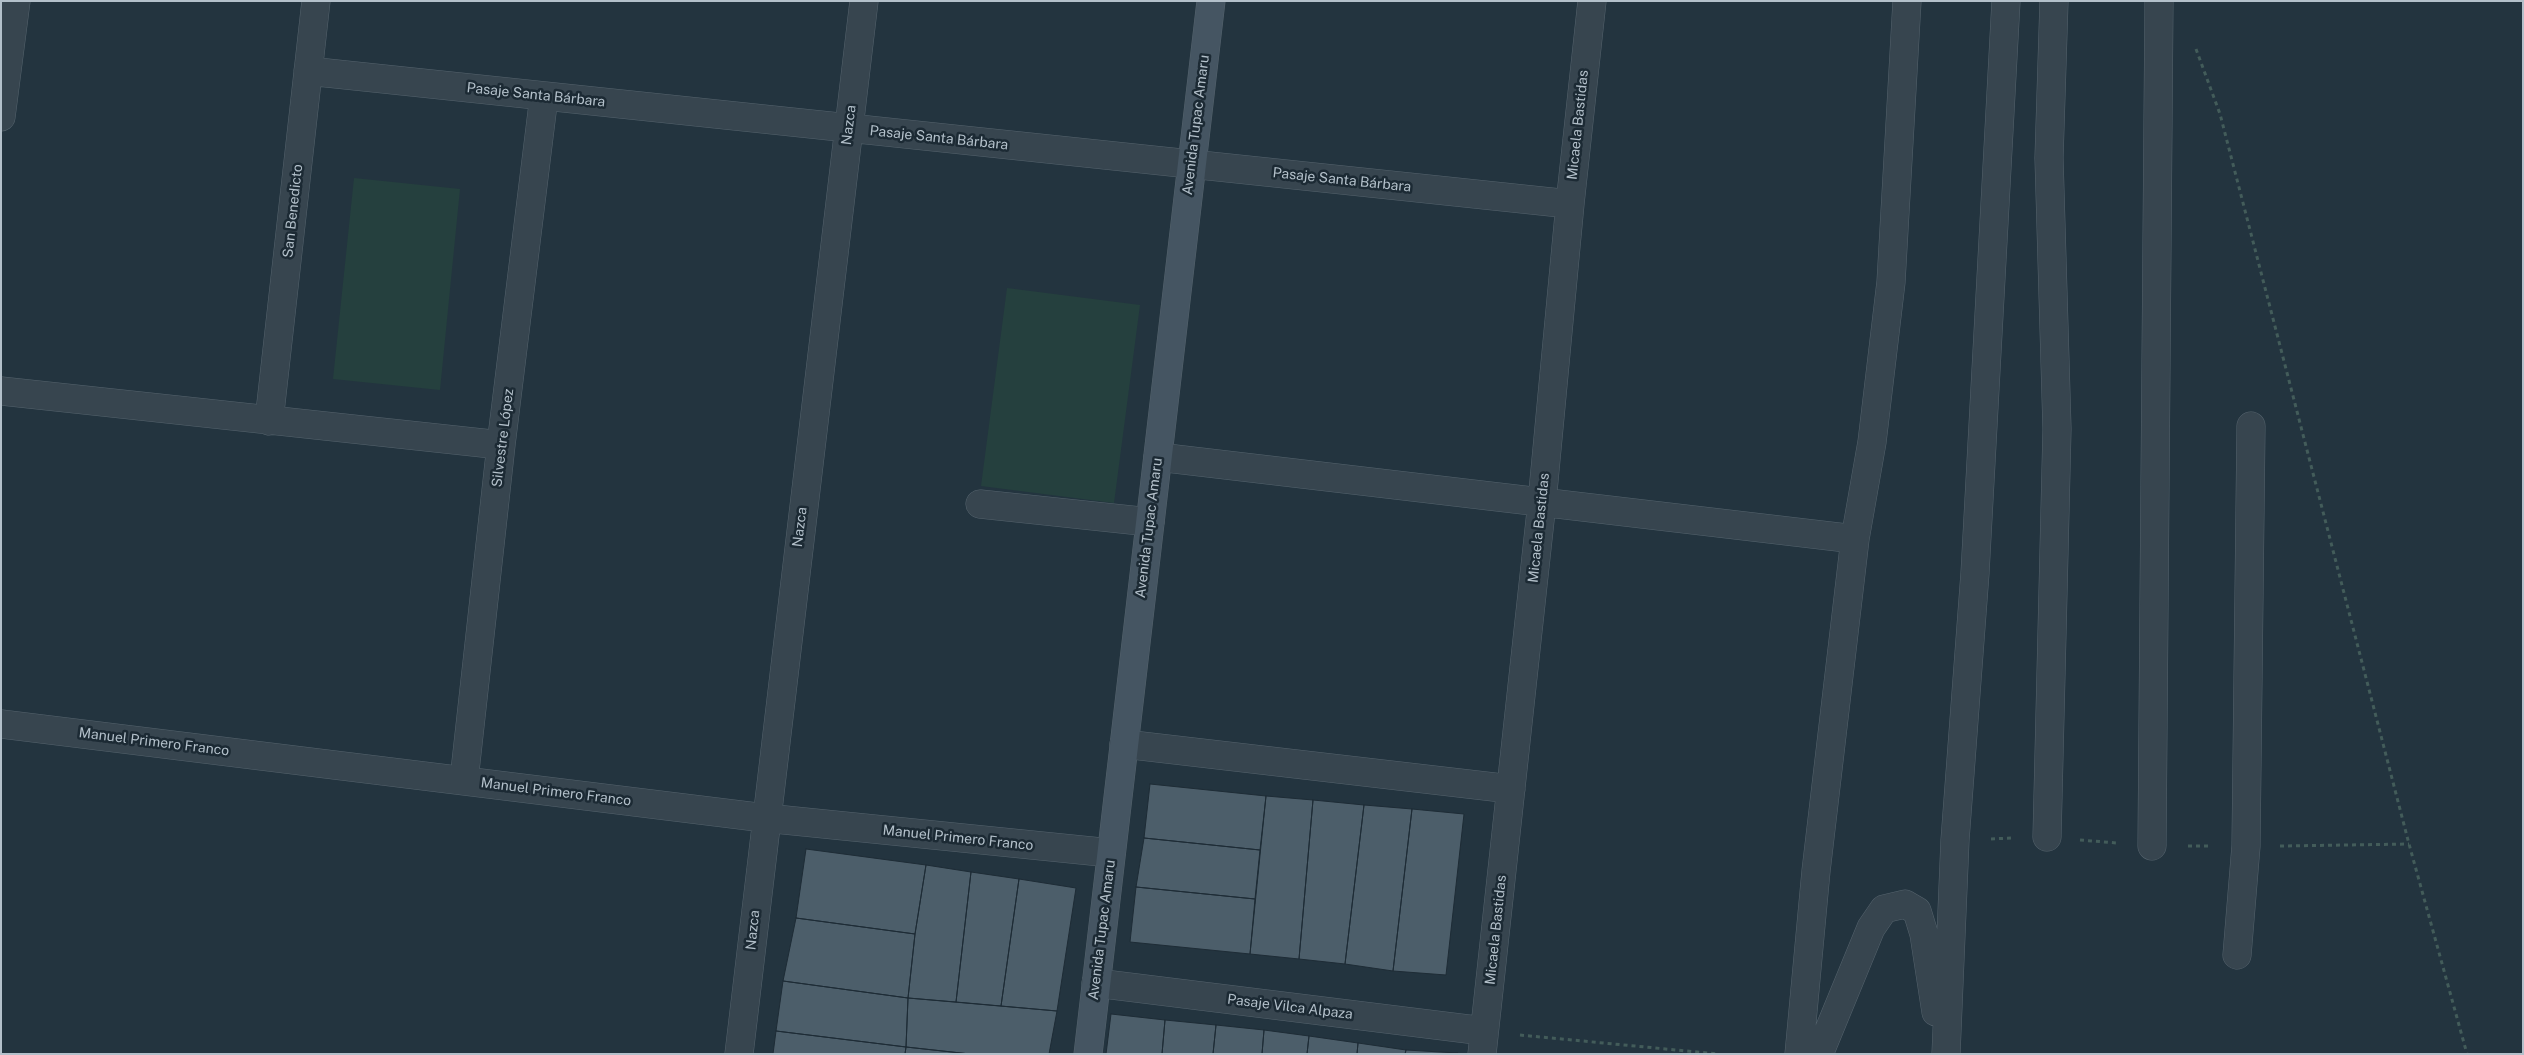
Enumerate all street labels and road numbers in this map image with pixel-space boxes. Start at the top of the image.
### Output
street label: Avenida Tupac Amaru [1179,54,1213,196]
street label: Micaela Bastidas [1564,69,1592,181]
street label: Pasaje Santa Bárbara [466,79,606,111]
street label: Nazca [838,104,860,146]
street label: Pasaje Santa Bárbara [869,122,1009,154]
street label: San Benedicto [280,163,306,259]
street label: Pasaje Santa Bárbara [1272,164,1412,196]
street label: Silvestre López [489,388,517,488]
street label: Avenida Tupac Amaru [1132,457,1166,599]
street label: Micaela Bastidas [1525,472,1553,584]
street label: Nazca [789,506,811,548]
street label: Manuel Primero Franco [78,724,230,760]
street label: Manuel Primero Franco [480,774,632,810]
street label: Manuel Primero Franco [882,822,1034,854]
street label: Avenida Tupac Amaru [1085,859,1119,1001]
street label: Micaela Bastidas [1482,874,1510,986]
street label: Nazca [743,909,763,951]
street label: Pasaje Vilca Alpaza [1226,991,1354,1023]

